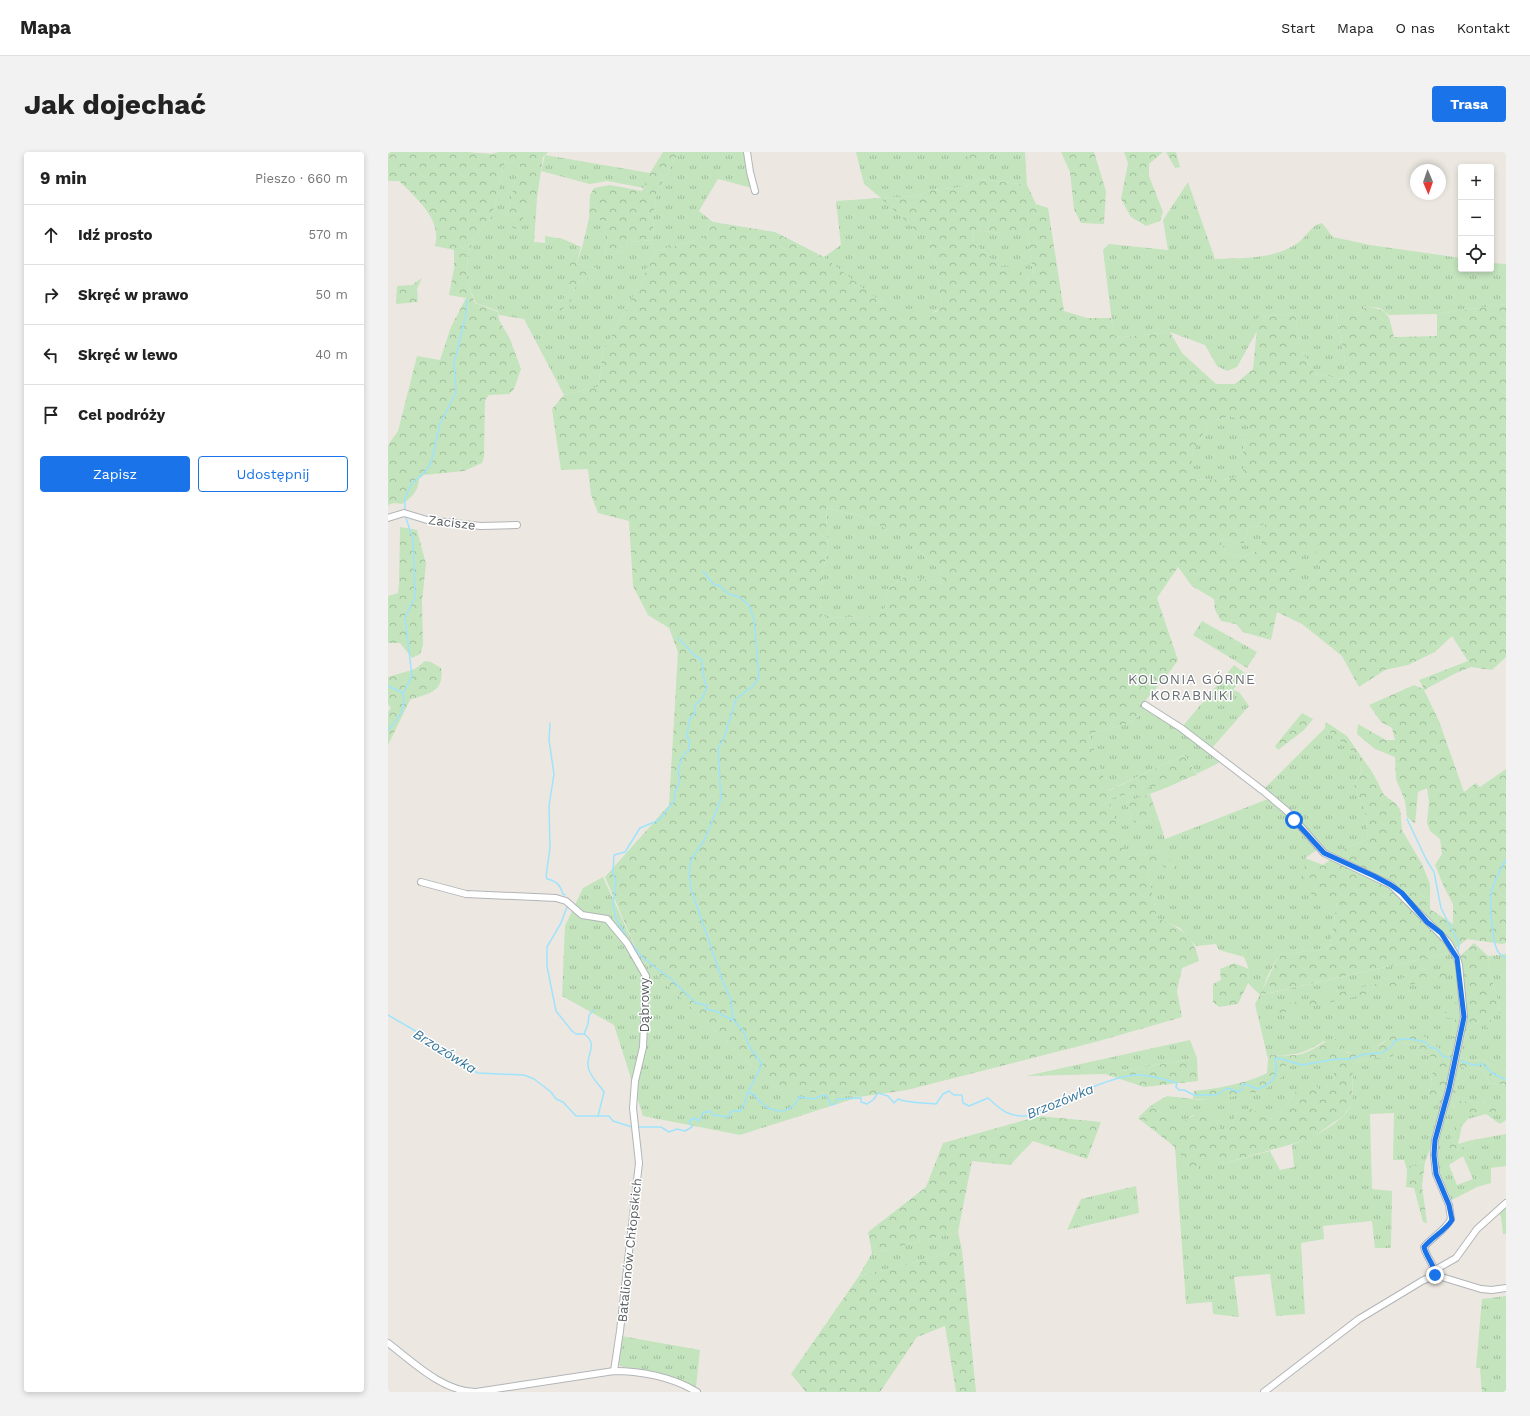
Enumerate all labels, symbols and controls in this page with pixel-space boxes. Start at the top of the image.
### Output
text: Mapa [20,16,71,39]
text: Start [1281,20,1315,36]
text: Mapa [1337,20,1374,36]
text: O nas [1396,20,1435,36]
text: Kontakt [1457,20,1510,36]
button: Trasa [1432,86,1506,122]
text: Jak dojechać [24,88,206,121]
north arrow [1410,164,1446,200]
map controls [1458,164,1494,272]
button: + [1458,164,1494,200]
text: 9 min [40,168,87,188]
text: Pieszo · 660 m [255,171,348,186]
button: − [1458,200,1494,236]
icon: ahead [40,224,62,246]
text: Idź prosto [78,226,152,244]
text: 570 m [308,227,348,242]
button: locate [1458,236,1494,272]
icon: right [40,284,62,306]
text: Skręć w prawo [78,286,188,304]
text: 50 m [316,287,348,302]
icon: left [40,344,62,366]
text: Skręć w lewo [78,346,178,364]
text: 40 m [315,347,348,362]
icon: arrive [40,404,62,426]
text: Cel podróży [78,406,165,424]
button: Zapisz [40,456,190,492]
button: Udostępnij [198,456,348,492]
street label: Zacisze [427,512,476,533]
district label: KOLONIA GÓRNE KORABNIKI [1128,671,1256,703]
route start [1285,811,1303,829]
street label: Dąbrowy [637,977,652,1033]
water label: Brzozówka [411,1025,480,1077]
water label: Brzozówka [1024,1080,1096,1122]
street label: Batalionów Chłopskich [614,1177,645,1323]
route end [1426,1266,1444,1284]

